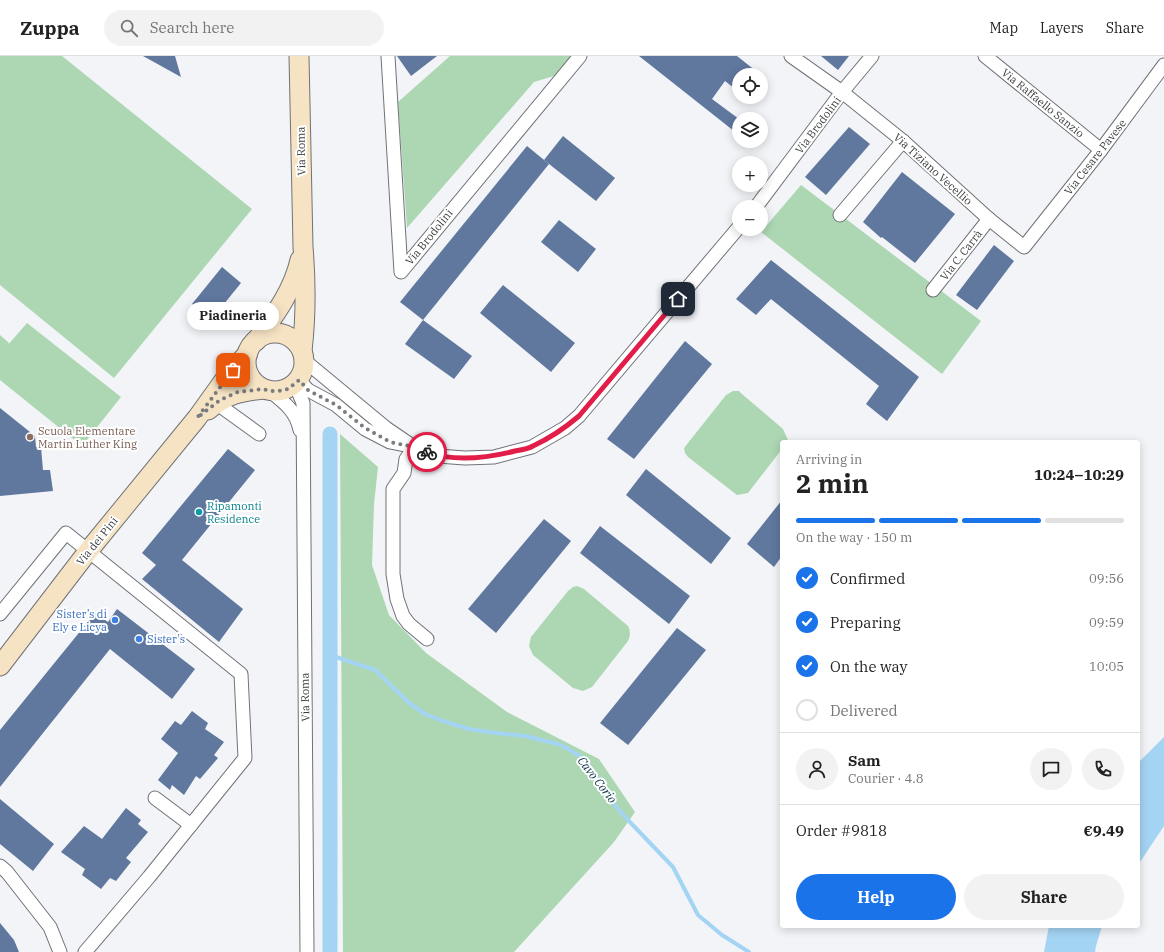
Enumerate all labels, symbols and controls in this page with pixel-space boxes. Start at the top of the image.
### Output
search box [104,10,384,46]
text: Zuppa [20,16,80,40]
icon: search [118,17,140,39]
text: Search here [150,18,234,37]
text: Map [990,19,1018,37]
text: Layers [1040,19,1084,37]
text: Share [1106,19,1144,37]
street label: Via Raffaello Sanzio [999,65,1087,141]
map controls [732,68,768,236]
button: locate [732,68,768,104]
street label: Via Brodolini [792,93,844,156]
button: layers [732,112,768,148]
street label: Via Cesare Pavese [1061,116,1129,198]
street label: Via Roma [294,126,308,176]
street label: Via Tiziano Vecellio [891,130,975,208]
button: + [732,156,768,192]
button: − [732,200,768,236]
street label: Via Brodolini [402,206,456,268]
street label: Via C. Carrà [937,227,985,283]
pin [661,282,695,316]
icon: home [667,288,689,310]
callout: Piadineria [187,302,279,330]
text: Piadineria [199,307,267,324]
pin [216,353,250,387]
icon: bag [222,359,244,381]
place label: Scuola Elementare Martin Luther King [38,424,137,451]
marker: Scuola Elementare Martin Luther King [25,432,35,442]
courier [407,432,447,472]
icon: bike [416,441,438,463]
text: Arriving in [796,451,862,468]
text: 10:24–10:29 [1034,465,1124,484]
text: 2 min [796,466,869,500]
place label: Ripamonti Residence [207,499,262,526]
marker: Ripamonti Residence [194,507,204,517]
street label: Via dei Pini [73,513,121,568]
text: On the way · 150 m [796,529,912,546]
icon: check [796,567,818,589]
text: Confirmed [830,569,905,588]
text: 09:56 [1089,570,1124,587]
place label: Sister’s di Ely e Licya [52,607,108,634]
icon: check [796,611,818,633]
text: Preparing [830,613,901,632]
text: 09:59 [1089,614,1124,631]
marker: Sister’s di Ely e Licya [110,615,120,625]
place label: Sister's [147,632,185,646]
marker: Sister's [134,634,144,644]
icon: check [796,655,818,677]
text: On the way [830,657,908,676]
text: 10:05 [1089,658,1124,675]
street label: Via Roma [298,672,312,722]
text: Delivered [830,701,898,720]
button: person [796,748,838,790]
button: chat [1030,748,1072,790]
button: phone [1082,748,1124,790]
text: Sam [848,751,881,770]
water label: Cavo Corio [575,753,620,806]
text: Courier · 4.8 [848,770,924,787]
text: Order #9818 [796,821,887,840]
text: €9.49 [1083,821,1124,840]
button: Help [796,874,956,920]
button: Share [964,874,1124,920]

